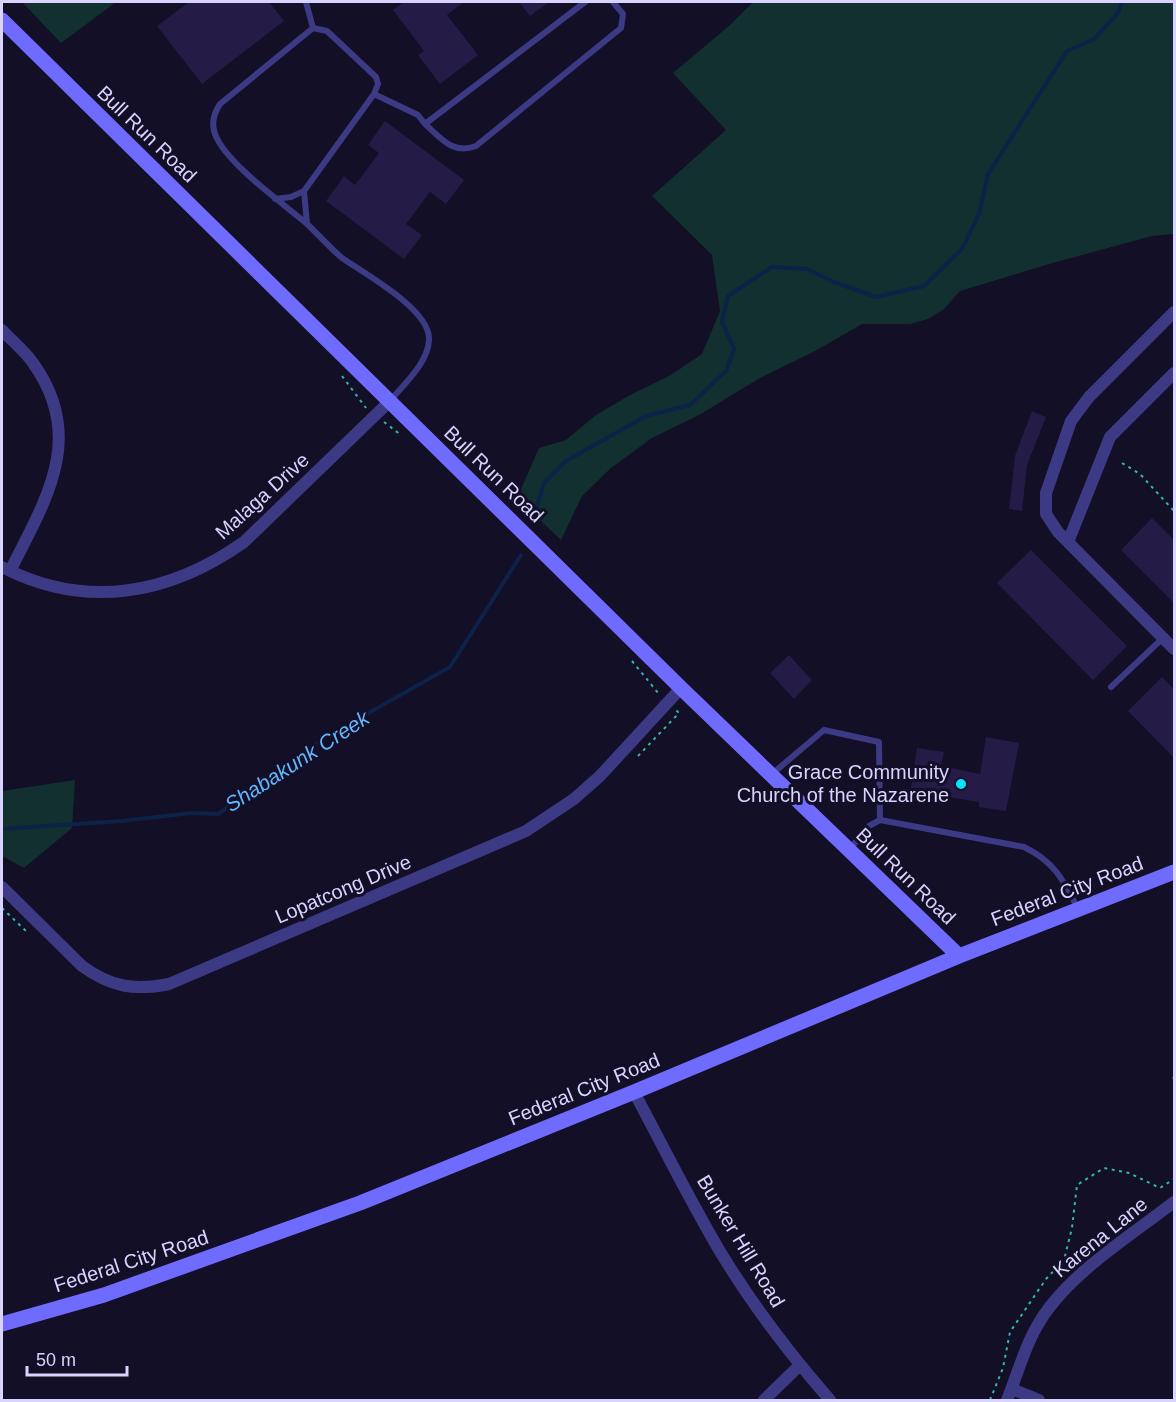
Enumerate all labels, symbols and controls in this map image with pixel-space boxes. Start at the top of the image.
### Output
street label: Bull Run Road [93,81,201,187]
street label: Bull Run Road [440,421,548,527]
street label: Malaga Drive [211,448,313,544]
water label: Shabakunk Creek [221,705,375,816]
place label: Grace Community Church of the Nazarene [737,761,949,806]
marker: Grace Community Church of the Nazarene [954,777,968,791]
street label: Bull Run Road [852,823,960,929]
street label: Lopatcong Drive [272,850,414,928]
street label: Federal City Road [988,852,1146,930]
street label: Federal City Road [505,1049,663,1129]
street label: Bunker Hill Road [693,1171,789,1311]
street label: Karena Lane [1049,1192,1151,1282]
street label: Federal City Road [51,1226,211,1296]
scale bar [27,1339,128,1377]
text: 50 m [36,1350,76,1370]

